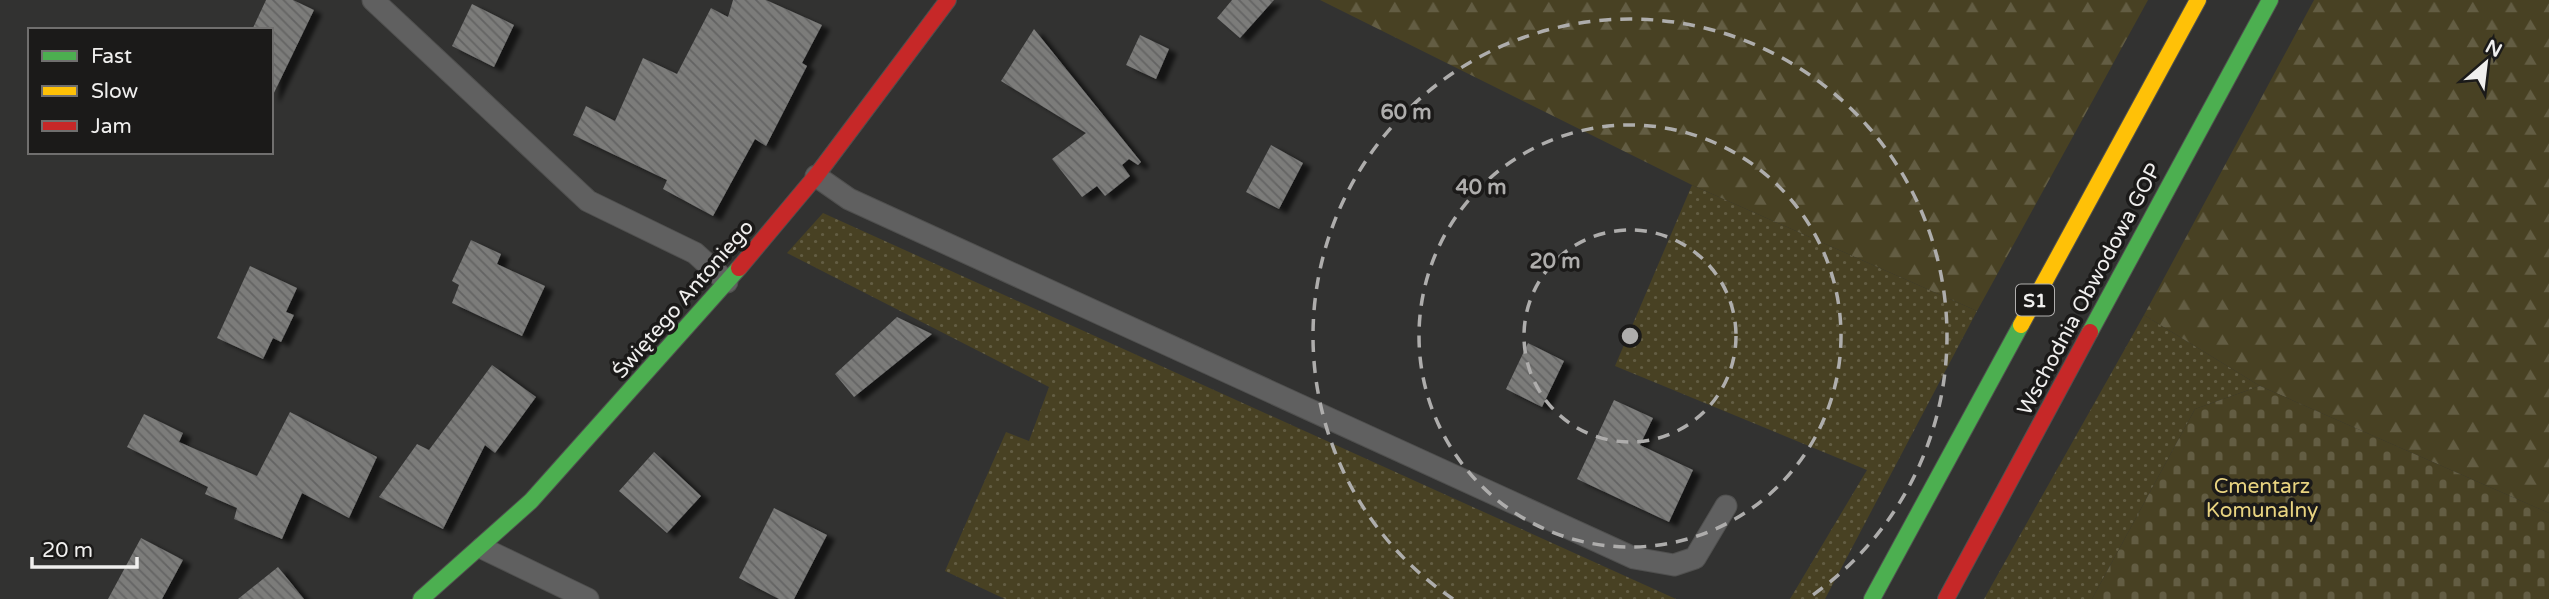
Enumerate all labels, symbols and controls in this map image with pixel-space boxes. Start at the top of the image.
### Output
legend [28,28,273,154]
north arrow [2451,28,2521,98]
text: N [2482,36,2505,62]
text: Fast [91,44,132,69]
text: Slow [91,79,139,104]
text: 60 m [1380,100,1432,125]
text: Jam [91,114,132,139]
street label: Wschodnia Obwodowa GOP [2012,159,2167,419]
text: 40 m [1455,175,1507,200]
street label: Świętego Antoniego [608,215,759,384]
text: 20 m [1529,249,1581,274]
road number: S1 [2016,284,2054,316]
centre of rings [1618,324,1642,348]
park label: Cmentarz Komunalny [2206,474,2318,523]
scale bar [32,526,136,570]
text: 20 m [42,538,93,563]

